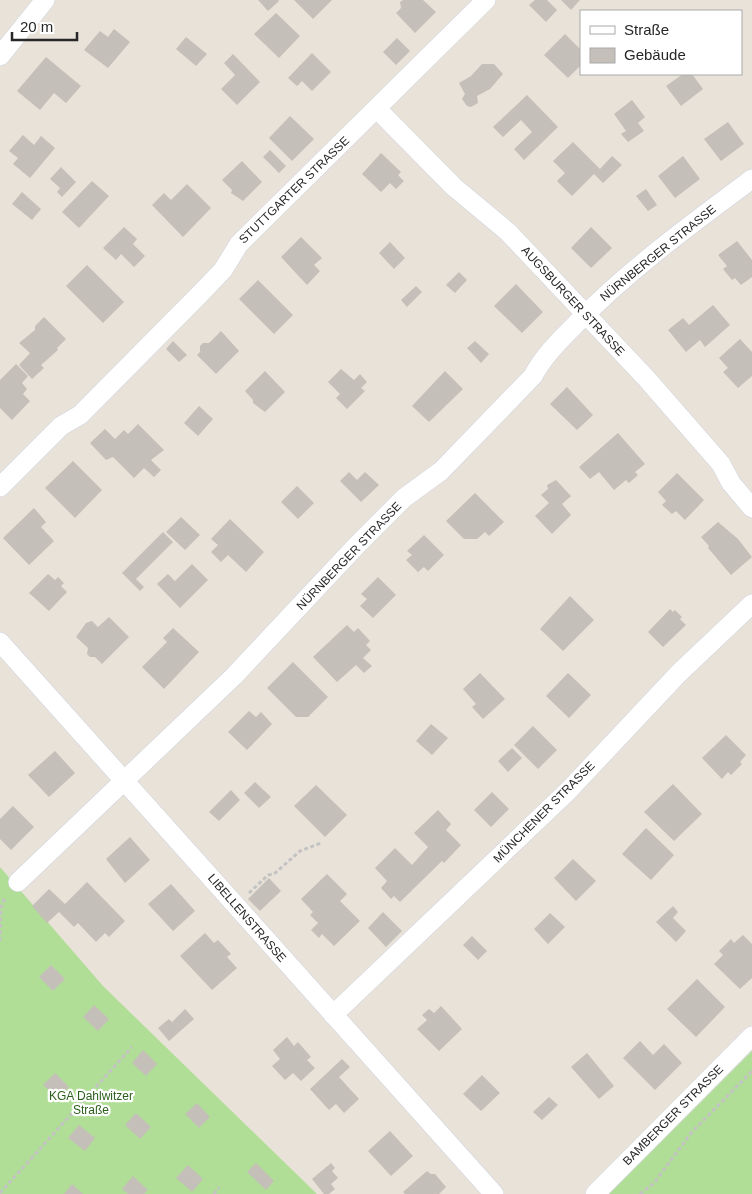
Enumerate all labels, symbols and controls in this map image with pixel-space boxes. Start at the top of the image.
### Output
scale bar [12,10,78,42]
legend [580,10,742,75]
text: 20 m [20,18,53,35]
text: Straße [624,21,669,38]
text: Gebäude [624,46,686,63]
street label: STUTTGARTER STRASSE [236,134,352,246]
street label: NÜRNBERGER STRASSE [597,202,719,304]
street label: AUGSBURGER STRASSE [519,243,627,359]
street label: NÜRNBERGER STRASSE [294,499,404,613]
street label: MÜNCHENER STRASSE [490,758,598,866]
street label: LIBELLENSTRASSE [205,871,289,965]
street label: BAMBERGER STRASSE [620,1062,726,1168]
park label: KGA Dahlwitzer Straße [49,1089,133,1117]

